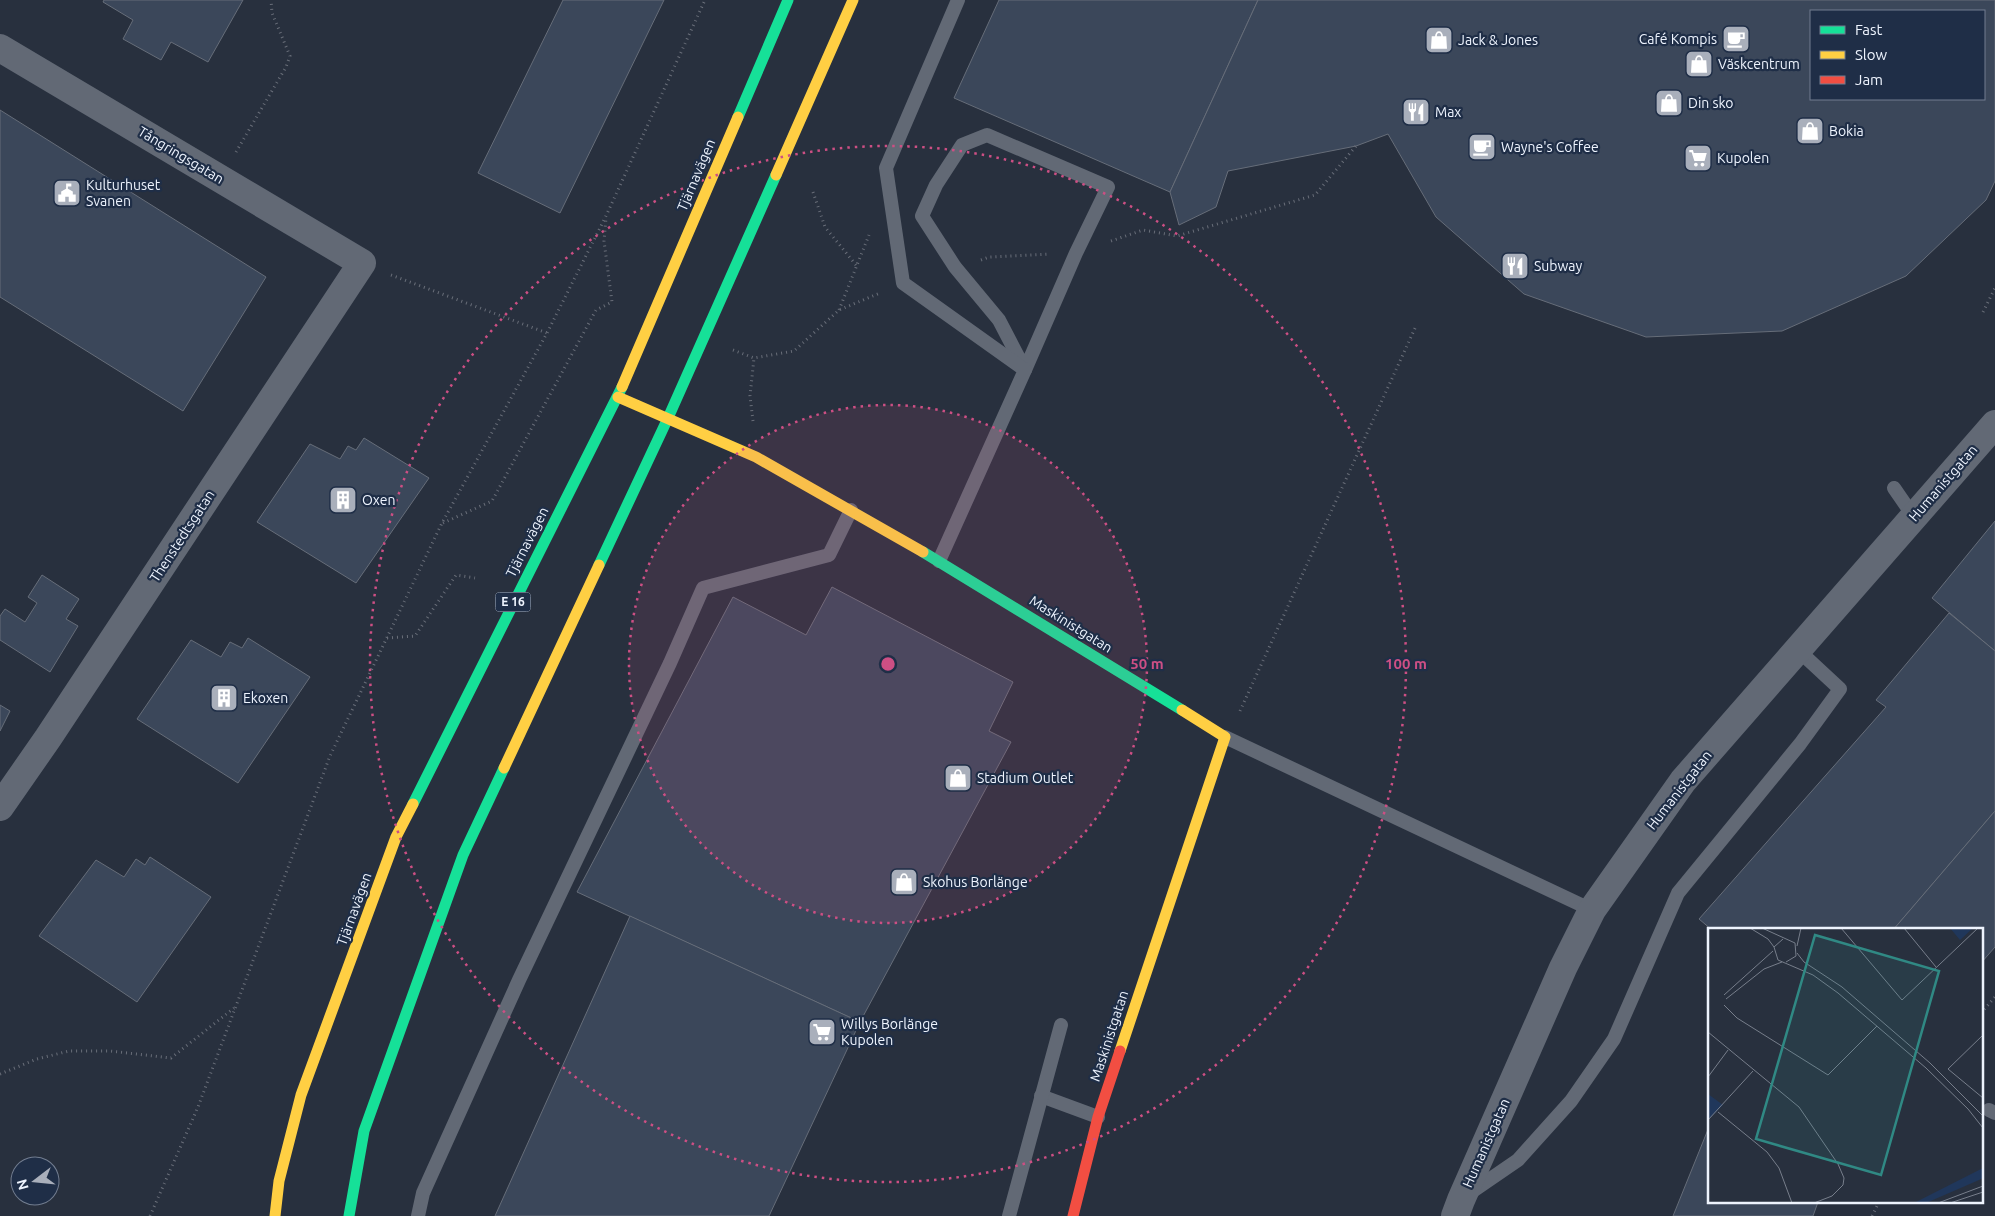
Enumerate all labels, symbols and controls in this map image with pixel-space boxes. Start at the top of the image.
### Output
legend [1810,10,1985,100]
text: Fast [1855,21,1883,38]
cafe icon: Café Kompis [1721,24,1751,54]
shop icon: Jack & Jones [1424,25,1454,55]
place label: Café Kompis [1639,31,1717,47]
place label: Jack & Jones [1458,32,1538,48]
text: Slow [1855,46,1888,63]
shop icon: Väskcentrum [1684,49,1714,79]
place label: Väskcentrum [1718,56,1800,72]
text: Jam [1855,71,1883,88]
shop icon: Din sko [1654,88,1684,118]
place label: Din sko [1688,95,1734,111]
restaurant icon: Max [1401,97,1431,127]
place label: Max [1435,104,1461,120]
shop icon: Bokia [1795,116,1825,146]
street label: Tångringsgatan [135,123,227,187]
place label: Bokia [1829,123,1864,139]
cafe icon: Wayne's Coffee [1467,132,1497,162]
street label: Tjärnavägen [674,137,718,213]
place label: Wayne's Coffee [1501,139,1599,155]
supermarket icon: Kupolen [1683,143,1713,173]
place label: Kupolen [1717,150,1769,166]
place label: Kulturhuset Svanen [86,177,161,209]
public building icon: Kulturhuset Svanen [52,178,82,208]
restaurant icon: Subway [1500,251,1530,281]
place label: Subway [1534,258,1583,274]
street label: Humanistgatan [1906,442,1980,524]
building icon: Oxen [328,485,358,515]
street label: Thenstedtsgatan [146,487,218,585]
place label: Oxen [362,492,396,508]
street label: Tjärnavägen [502,504,552,580]
road number: E 16 [496,592,530,612]
street label: Maskinistgatan [1027,592,1115,656]
centre of rings [879,655,897,673]
text: 50 m [1130,655,1164,672]
text: 100 m [1385,655,1427,672]
building icon: Ekoxen [209,683,239,713]
place label: Ekoxen [243,690,288,706]
street label: Humanistgatan [1643,747,1715,833]
shop icon: Stadium Outlet [943,763,973,793]
place label: Stadium Outlet [977,770,1074,786]
shop icon: Skohus Borlänge [889,867,919,897]
street label: Tjärnavägen [333,870,375,948]
place label: Skohus Borlänge [923,874,1028,890]
inset map [1708,928,1982,1204]
street label: Maskinistgatan [1087,988,1131,1084]
place label: Willys Borlänge Kupolen [841,1016,938,1048]
supermarket icon: Willys Borlänge Kupolen [807,1017,837,1047]
street label: Humanistgatan [1459,1096,1513,1190]
north arrow [10,1156,60,1206]
text: N [13,1177,32,1192]

